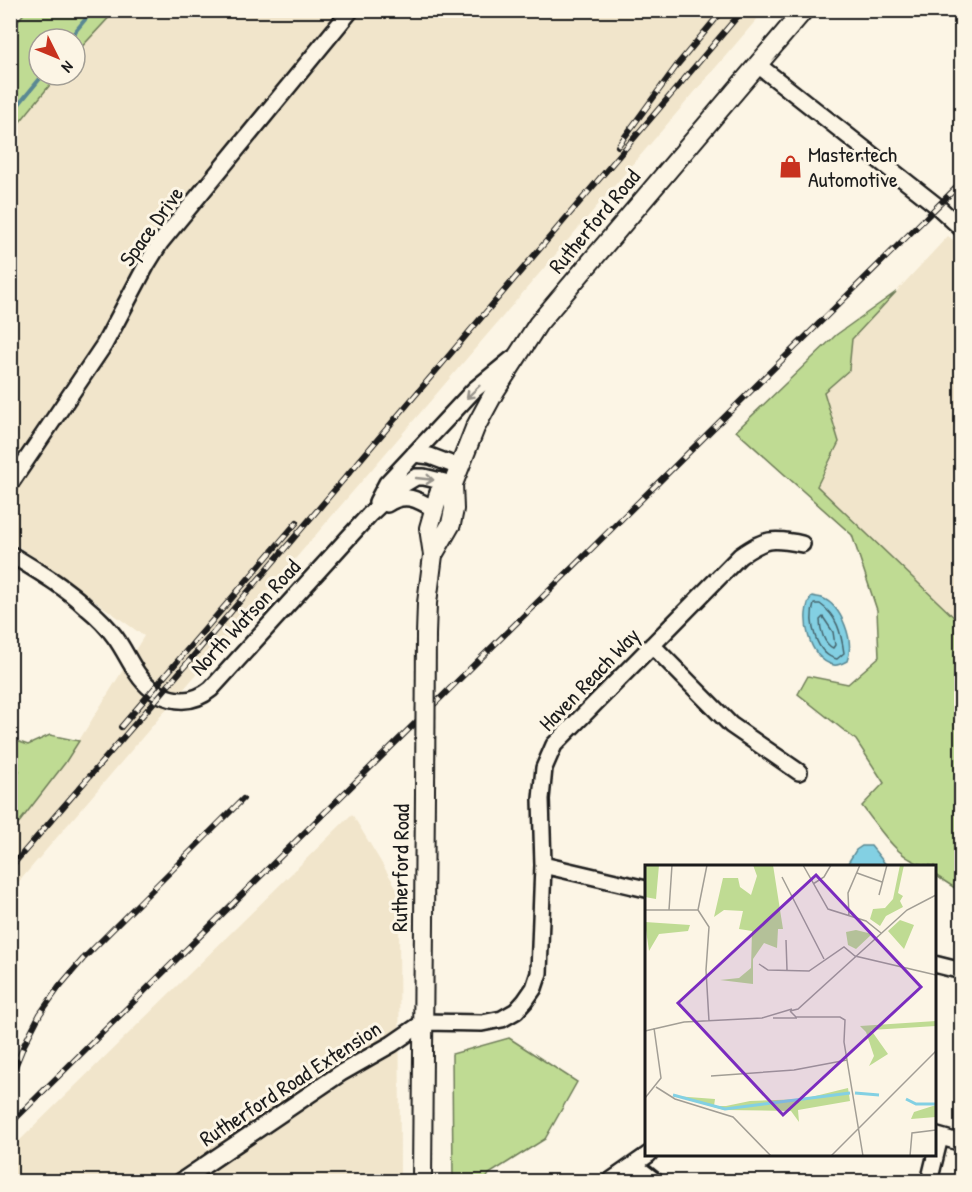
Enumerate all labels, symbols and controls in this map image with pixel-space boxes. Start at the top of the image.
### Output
north arrow [27,27,87,87]
text: N [57,57,79,78]
place label: Mastertech Automotive [808,139,898,194]
shop icon: Mastertech Automotive [777,154,803,180]
street label: Rutherford Road [541,162,647,280]
street label: Space Drive [112,180,190,272]
one-way arrow [466,385,481,399]
one-way arrow [415,474,435,485]
street label: North Watson Road [183,552,307,682]
street label: Haven Reach Way [532,621,646,737]
street label: Rutherford Road [384,803,416,932]
inset map [645,865,936,1156]
street label: Rutherford Road Extension [193,1013,387,1153]

